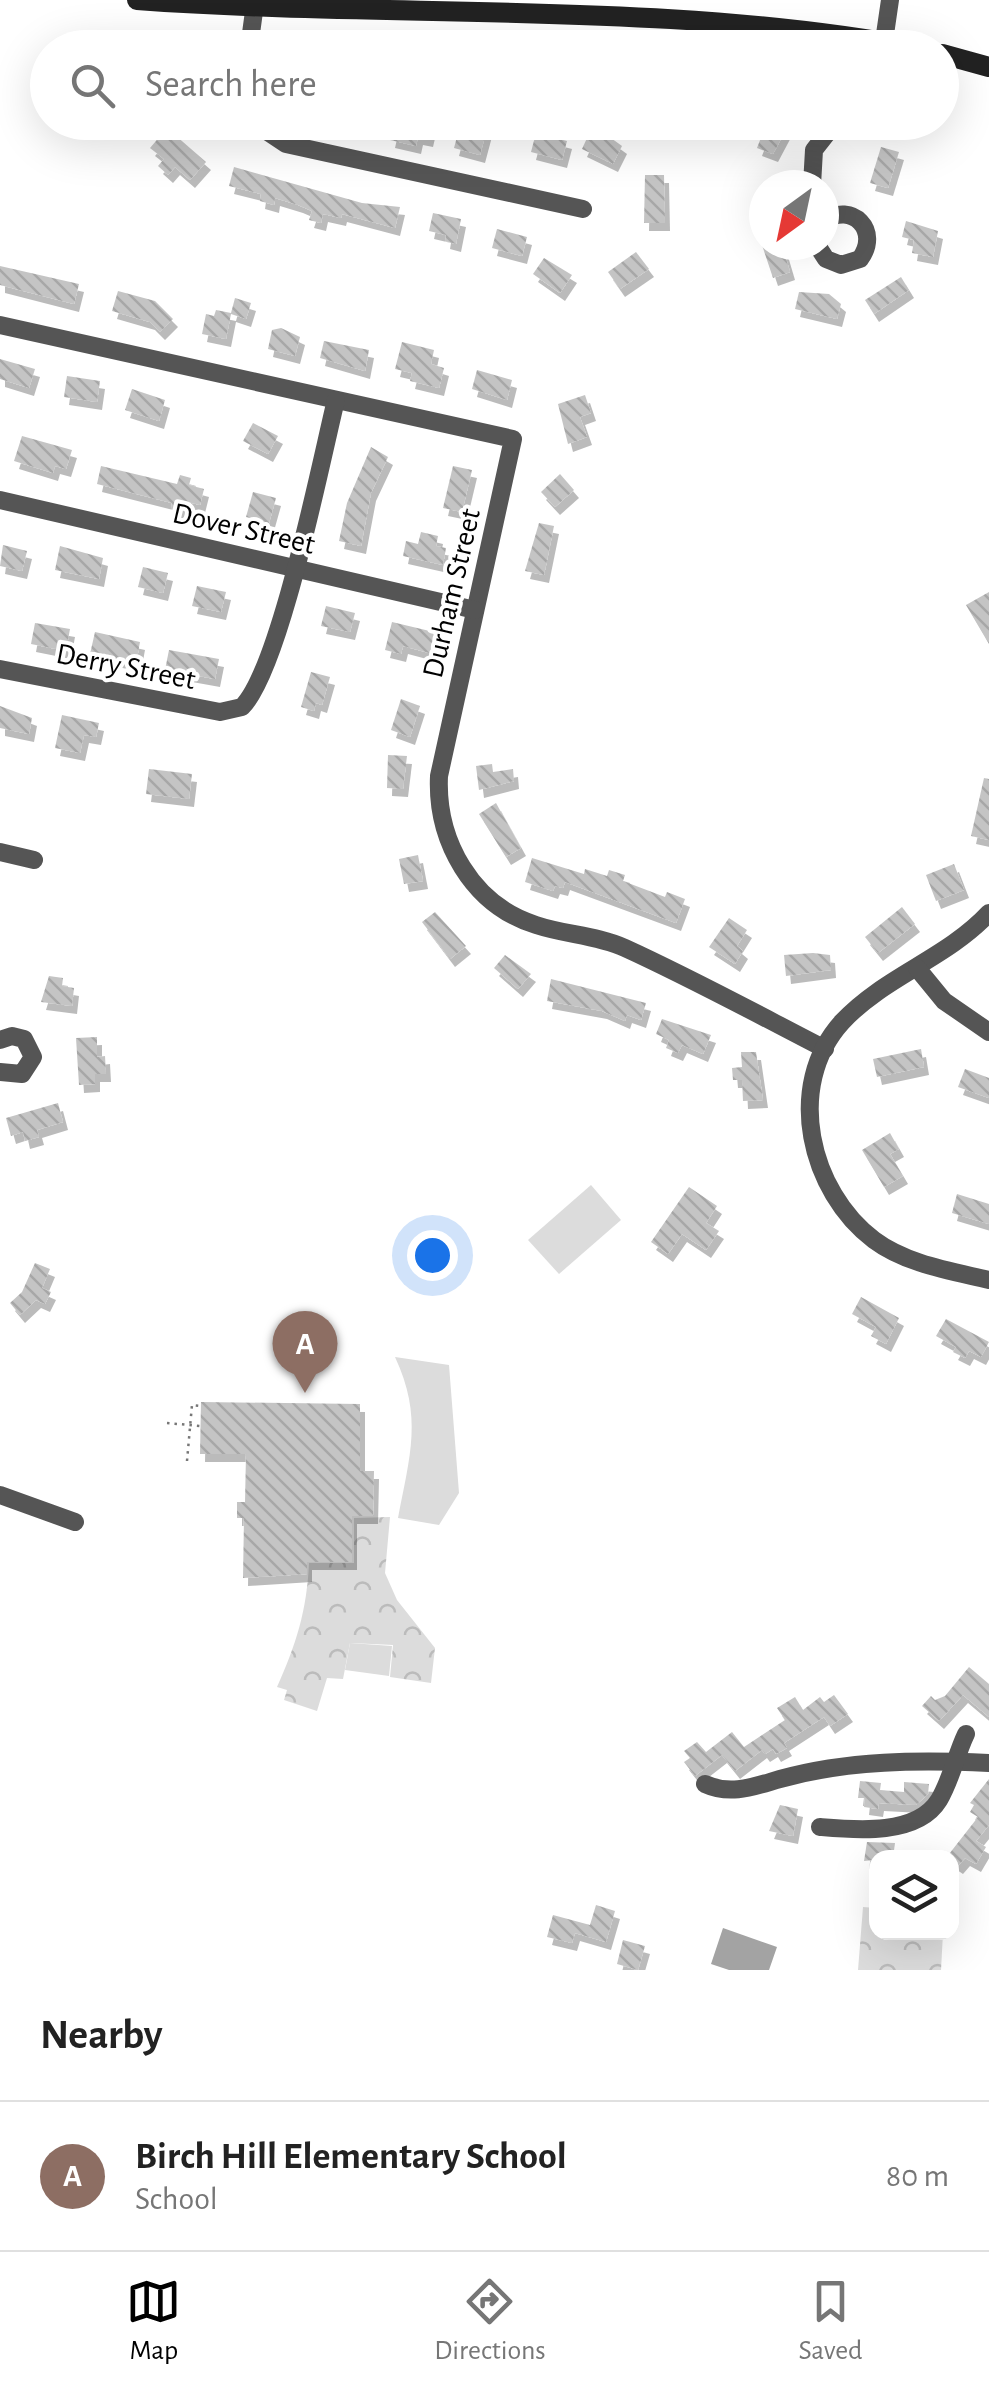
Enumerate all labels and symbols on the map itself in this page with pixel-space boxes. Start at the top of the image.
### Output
north arrow [749,170,839,260]
street label: Dover Street [170,498,318,560]
street label: Durham Street [418,505,486,681]
street label: Derry Street [54,639,198,695]
your location [407,1230,458,1281]
pin: A [272,1310,338,1393]

